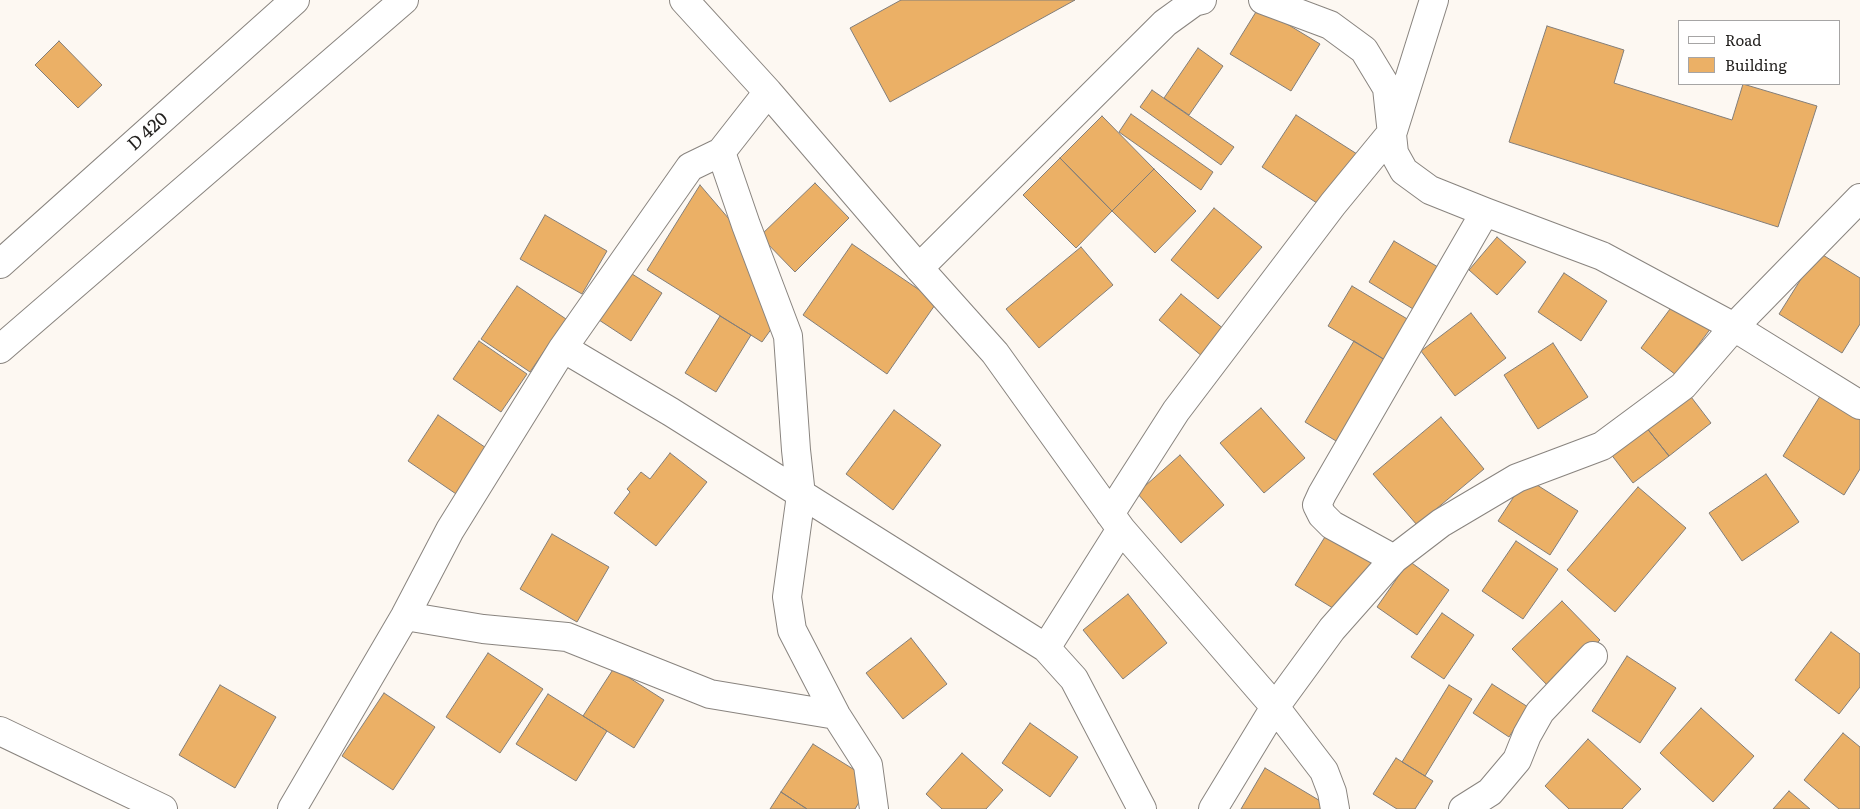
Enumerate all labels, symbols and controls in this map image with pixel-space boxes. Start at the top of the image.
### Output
legend [1678,20,1840,85]
text: Road [1725,28,1761,51]
text: Building [1725,53,1787,76]
street label: D 420 [123,108,173,156]

